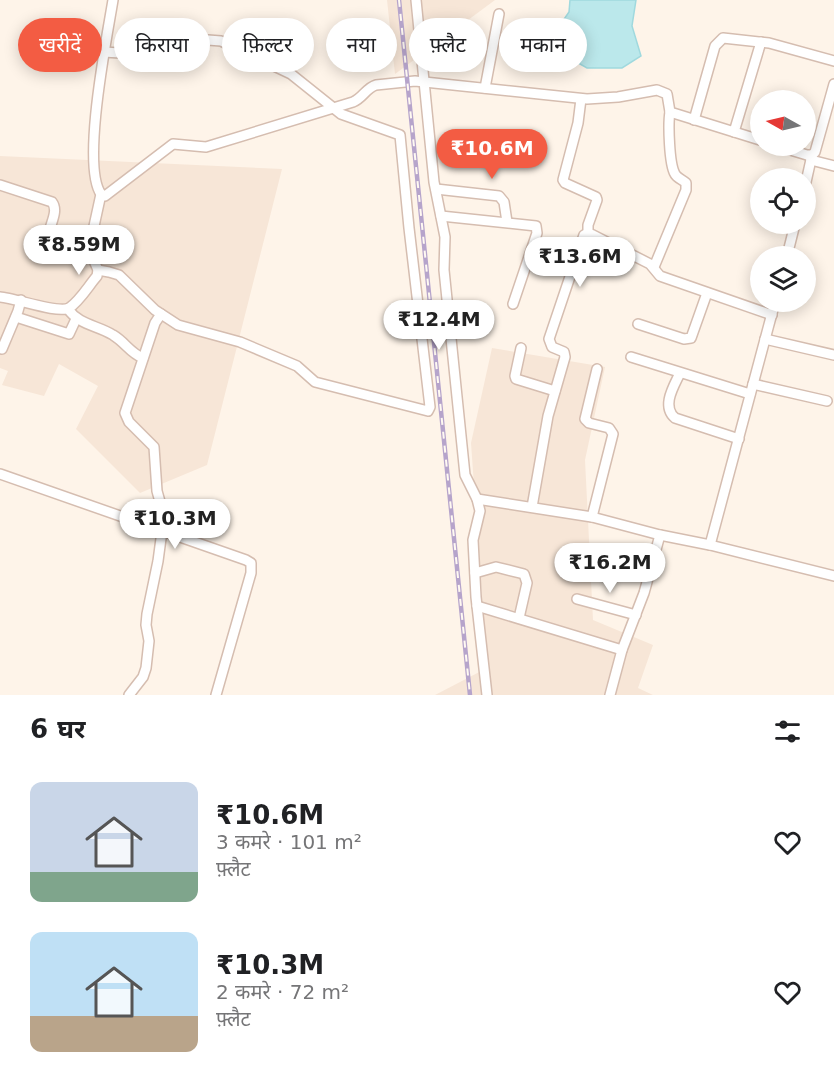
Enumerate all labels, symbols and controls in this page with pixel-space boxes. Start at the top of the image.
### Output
chip: खरीदें [18,18,102,72]
chip: किराया [114,18,210,72]
chip: फ़िल्टर [222,18,314,72]
chip: नया [326,18,397,72]
chip: फ़्लैट [409,18,487,72]
chip: मकान [499,18,587,72]
north arrow [750,90,816,156]
map controls [750,90,816,312]
pin: ₹10.6M [443,129,541,180]
text: ₹10.6M [450,136,534,160]
button: locate [750,168,816,234]
pin: ₹8.59M [30,225,128,276]
text: ₹8.59M [37,232,121,256]
pin: ₹13.6M [531,237,629,288]
text: ₹13.6M [538,244,622,268]
button: layers [750,246,816,312]
pin: ₹12.4M [390,300,488,351]
text: ₹12.4M [397,307,481,331]
pin: ₹10.3M [126,499,224,550]
text: ₹10.3M [133,506,217,530]
pin: ₹16.2M [561,543,659,594]
text: ₹16.2M [568,550,652,574]
text: 6 घर [30,714,85,744]
icon: filters [771,715,804,748]
text: ₹10.6M [216,800,324,830]
icon: home [78,806,150,878]
icon: heart [771,826,804,859]
text: 3 कमरे · 101 m² [216,830,362,854]
text: फ़्लैट [216,857,251,881]
text: ₹10.3M [216,950,324,980]
icon: home [78,956,150,1028]
icon: heart [771,976,804,1009]
text: 2 कमरे · 72 m² [216,980,349,1004]
text: फ़्लैट [216,1007,251,1031]

